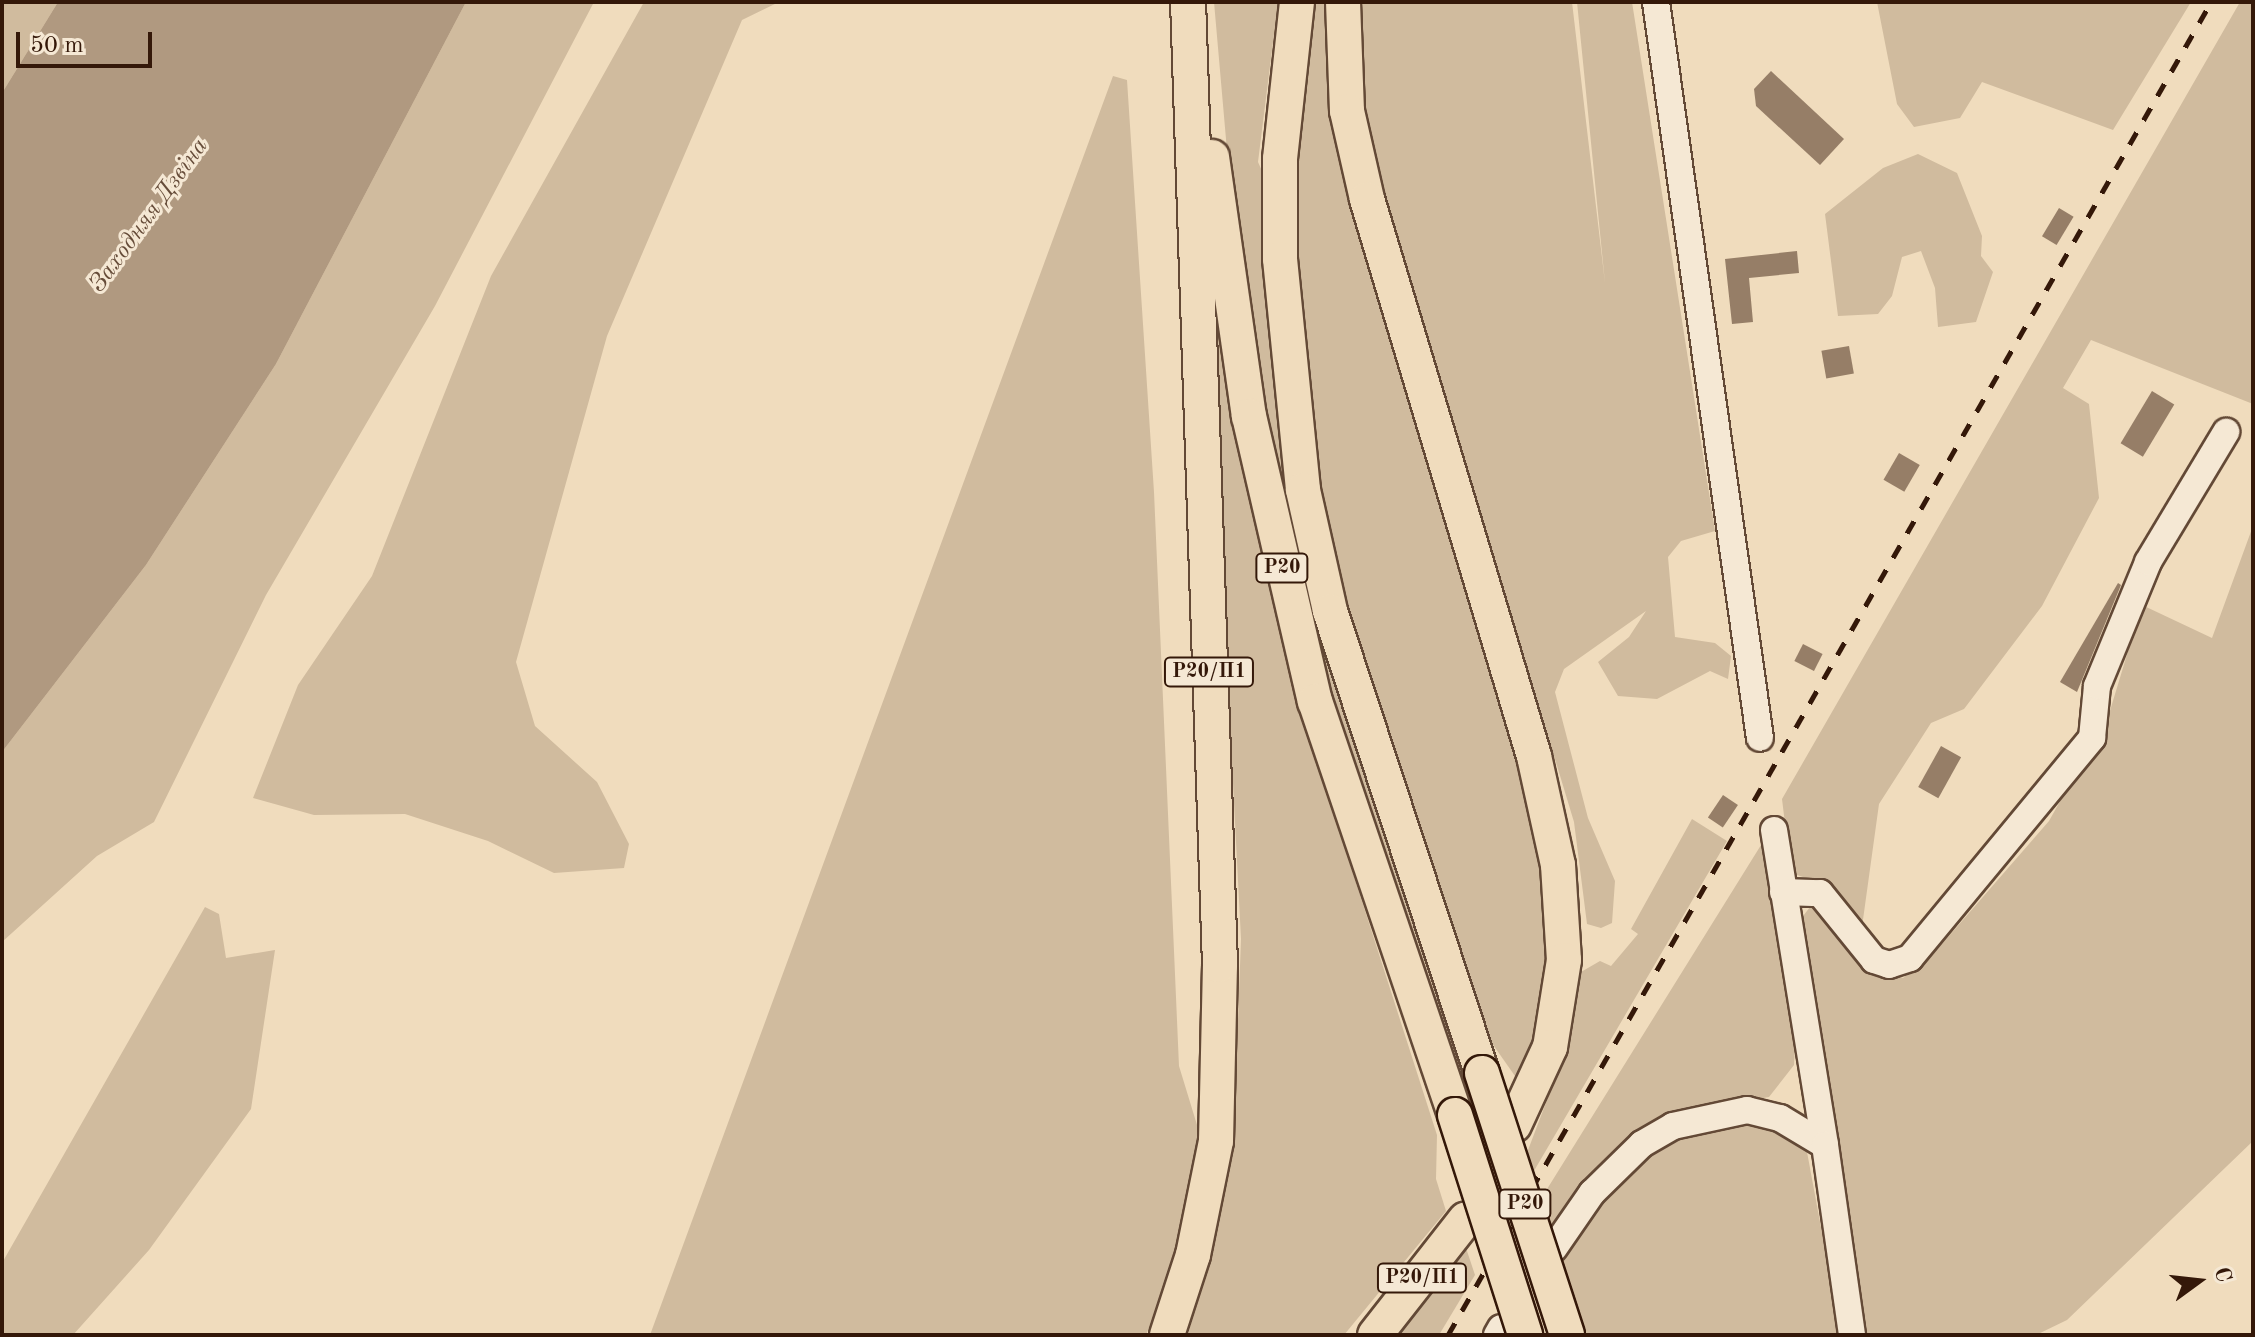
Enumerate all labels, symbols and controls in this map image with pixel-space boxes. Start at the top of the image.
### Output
scale bar [20,16,156,66]
text: 50 m [30,34,84,58]
water label: Заходняя Дзвіна [84,133,216,299]
road number: Р20 [1254,552,1310,584]
road number: Р20/П1 [1163,656,1255,688]
road number: Р20 [1497,1188,1553,1220]
north arrow [2159,1241,2239,1321]
road number: Р20/П1 [1376,1262,1468,1294]
text: С [2210,1265,2235,1285]

